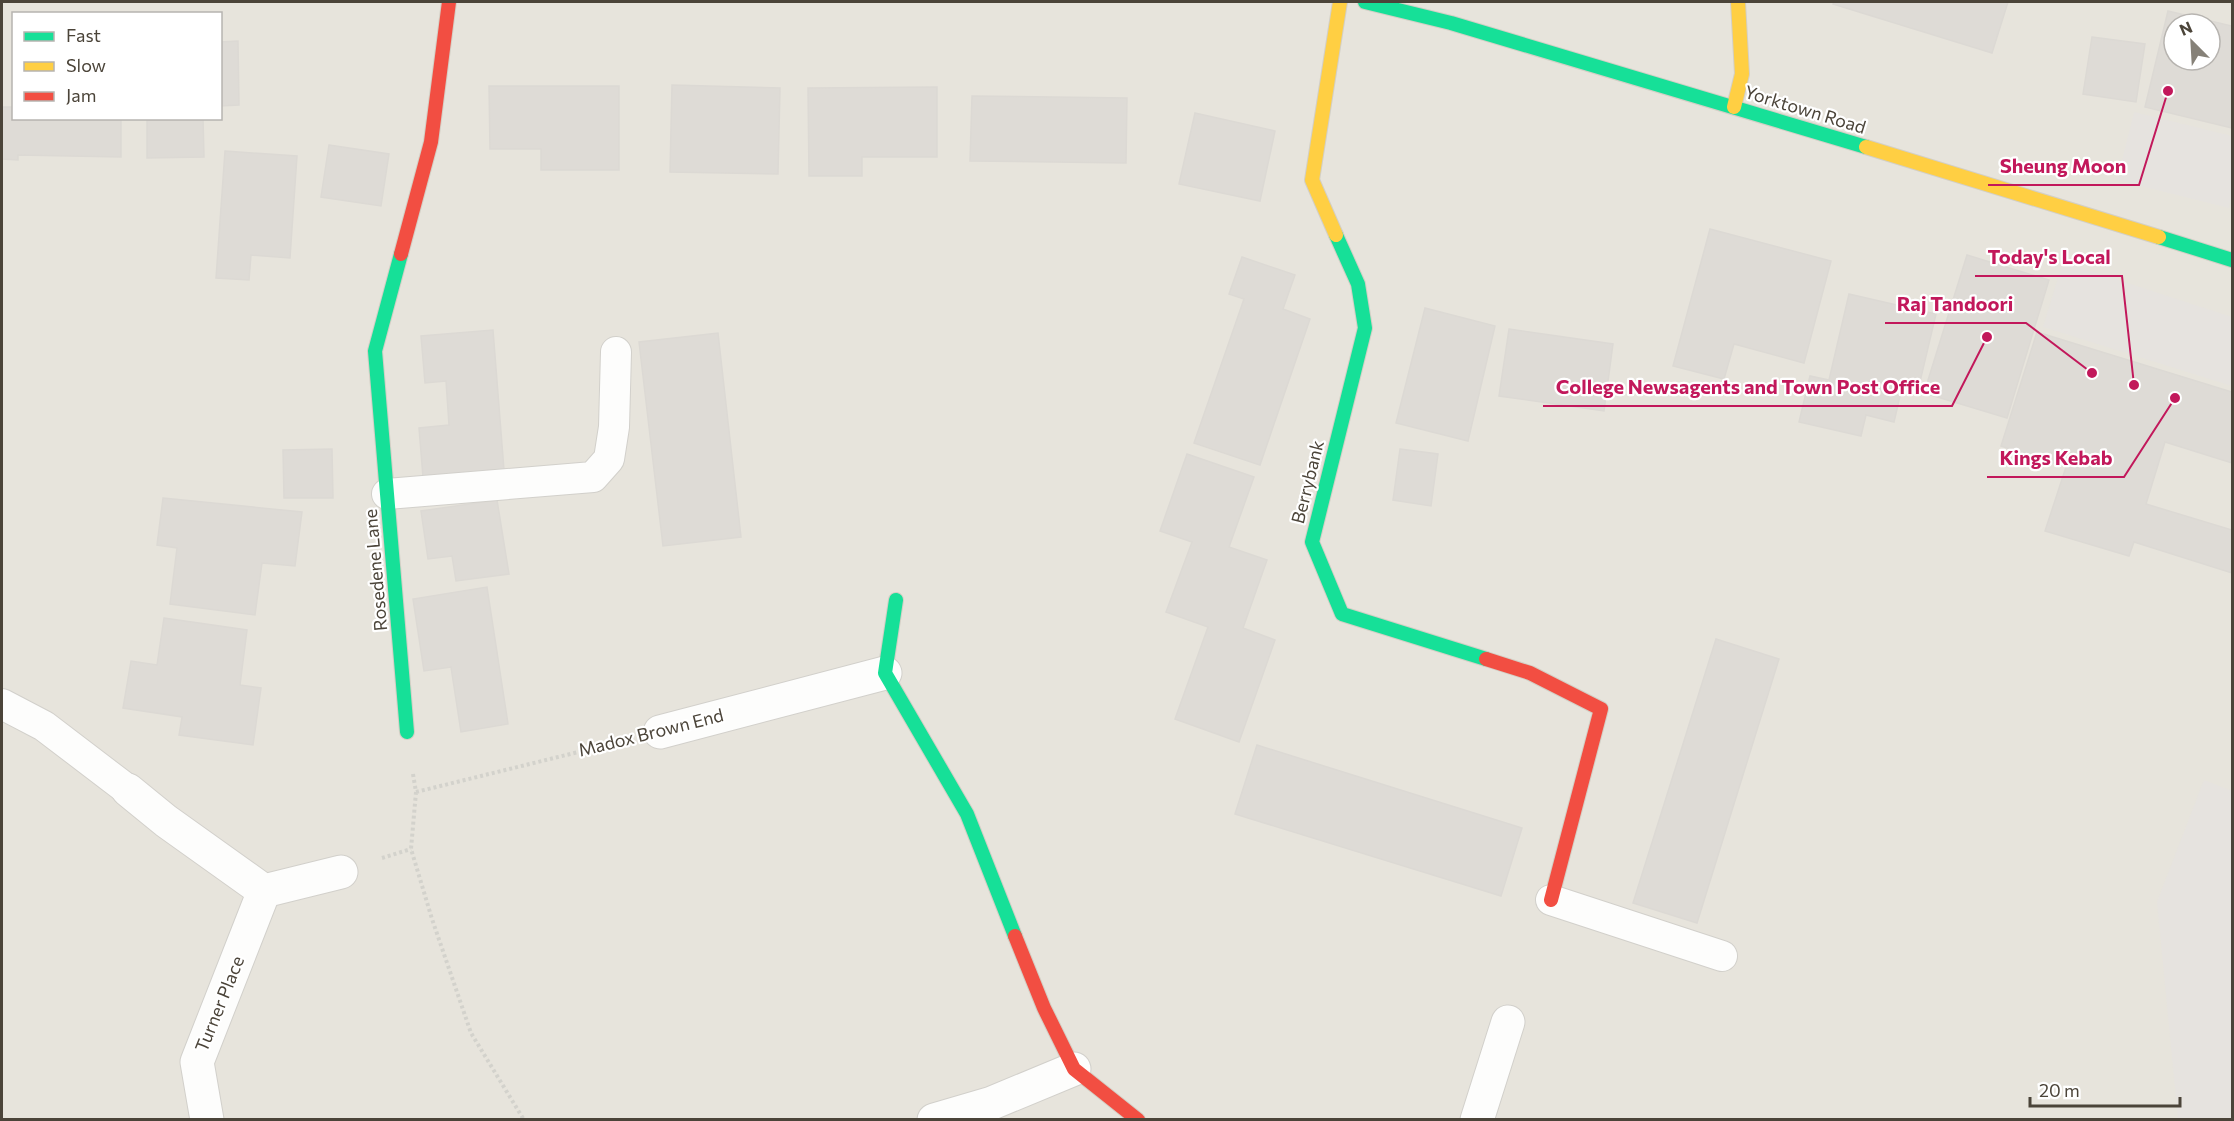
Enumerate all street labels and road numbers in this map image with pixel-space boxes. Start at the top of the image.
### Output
street label: Yorktown Road [1742,80,1869,138]
street label: Berrybank [1286,438,1328,526]
street label: Rosedene Lane [359,508,391,632]
street label: Madox Brown End [576,703,726,761]
street label: Turner Place [190,952,248,1055]

